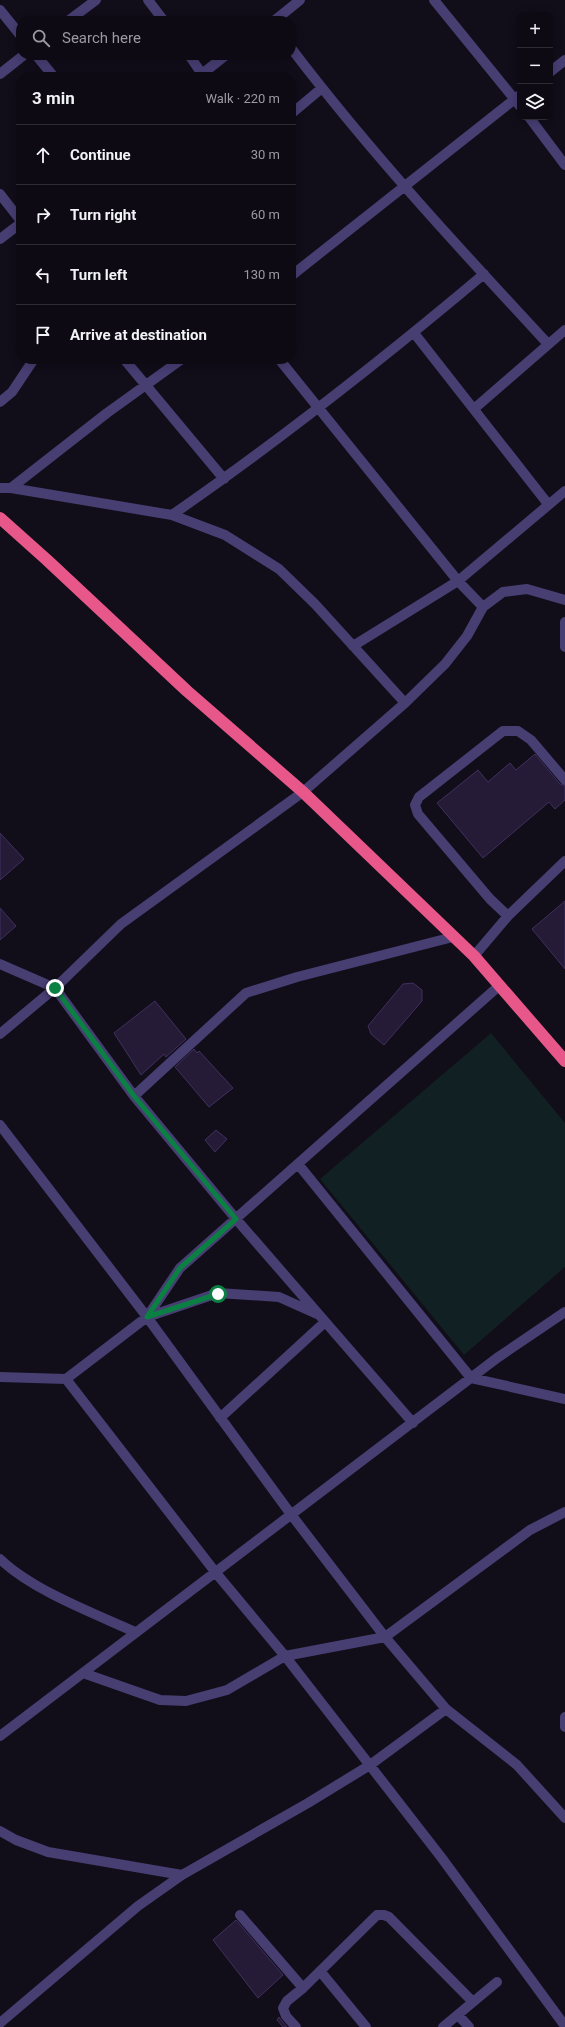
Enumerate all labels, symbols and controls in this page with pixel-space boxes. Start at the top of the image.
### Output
map controls [517,12,553,120]
button: + [517,12,553,48]
search box [16,16,296,60]
icon: search [30,27,52,49]
text: Search here [62,29,141,47]
button: − [517,48,553,84]
button: layers [517,84,553,120]
text: 3 min [32,88,75,108]
text: Walk · 220 m [205,91,280,106]
icon: ahead [32,144,54,166]
text: Continue [70,146,131,164]
text: 30 m [251,147,280,162]
icon: right [32,204,54,226]
text: Turn right [70,206,136,224]
text: 60 m [251,207,280,222]
icon: left [32,264,54,286]
text: Turn left [70,266,127,284]
text: 130 m [243,267,280,282]
icon: arrive [32,324,54,346]
text: Arrive at destination [70,326,207,344]
route end [46,979,64,997]
route start [209,1285,227,1303]

